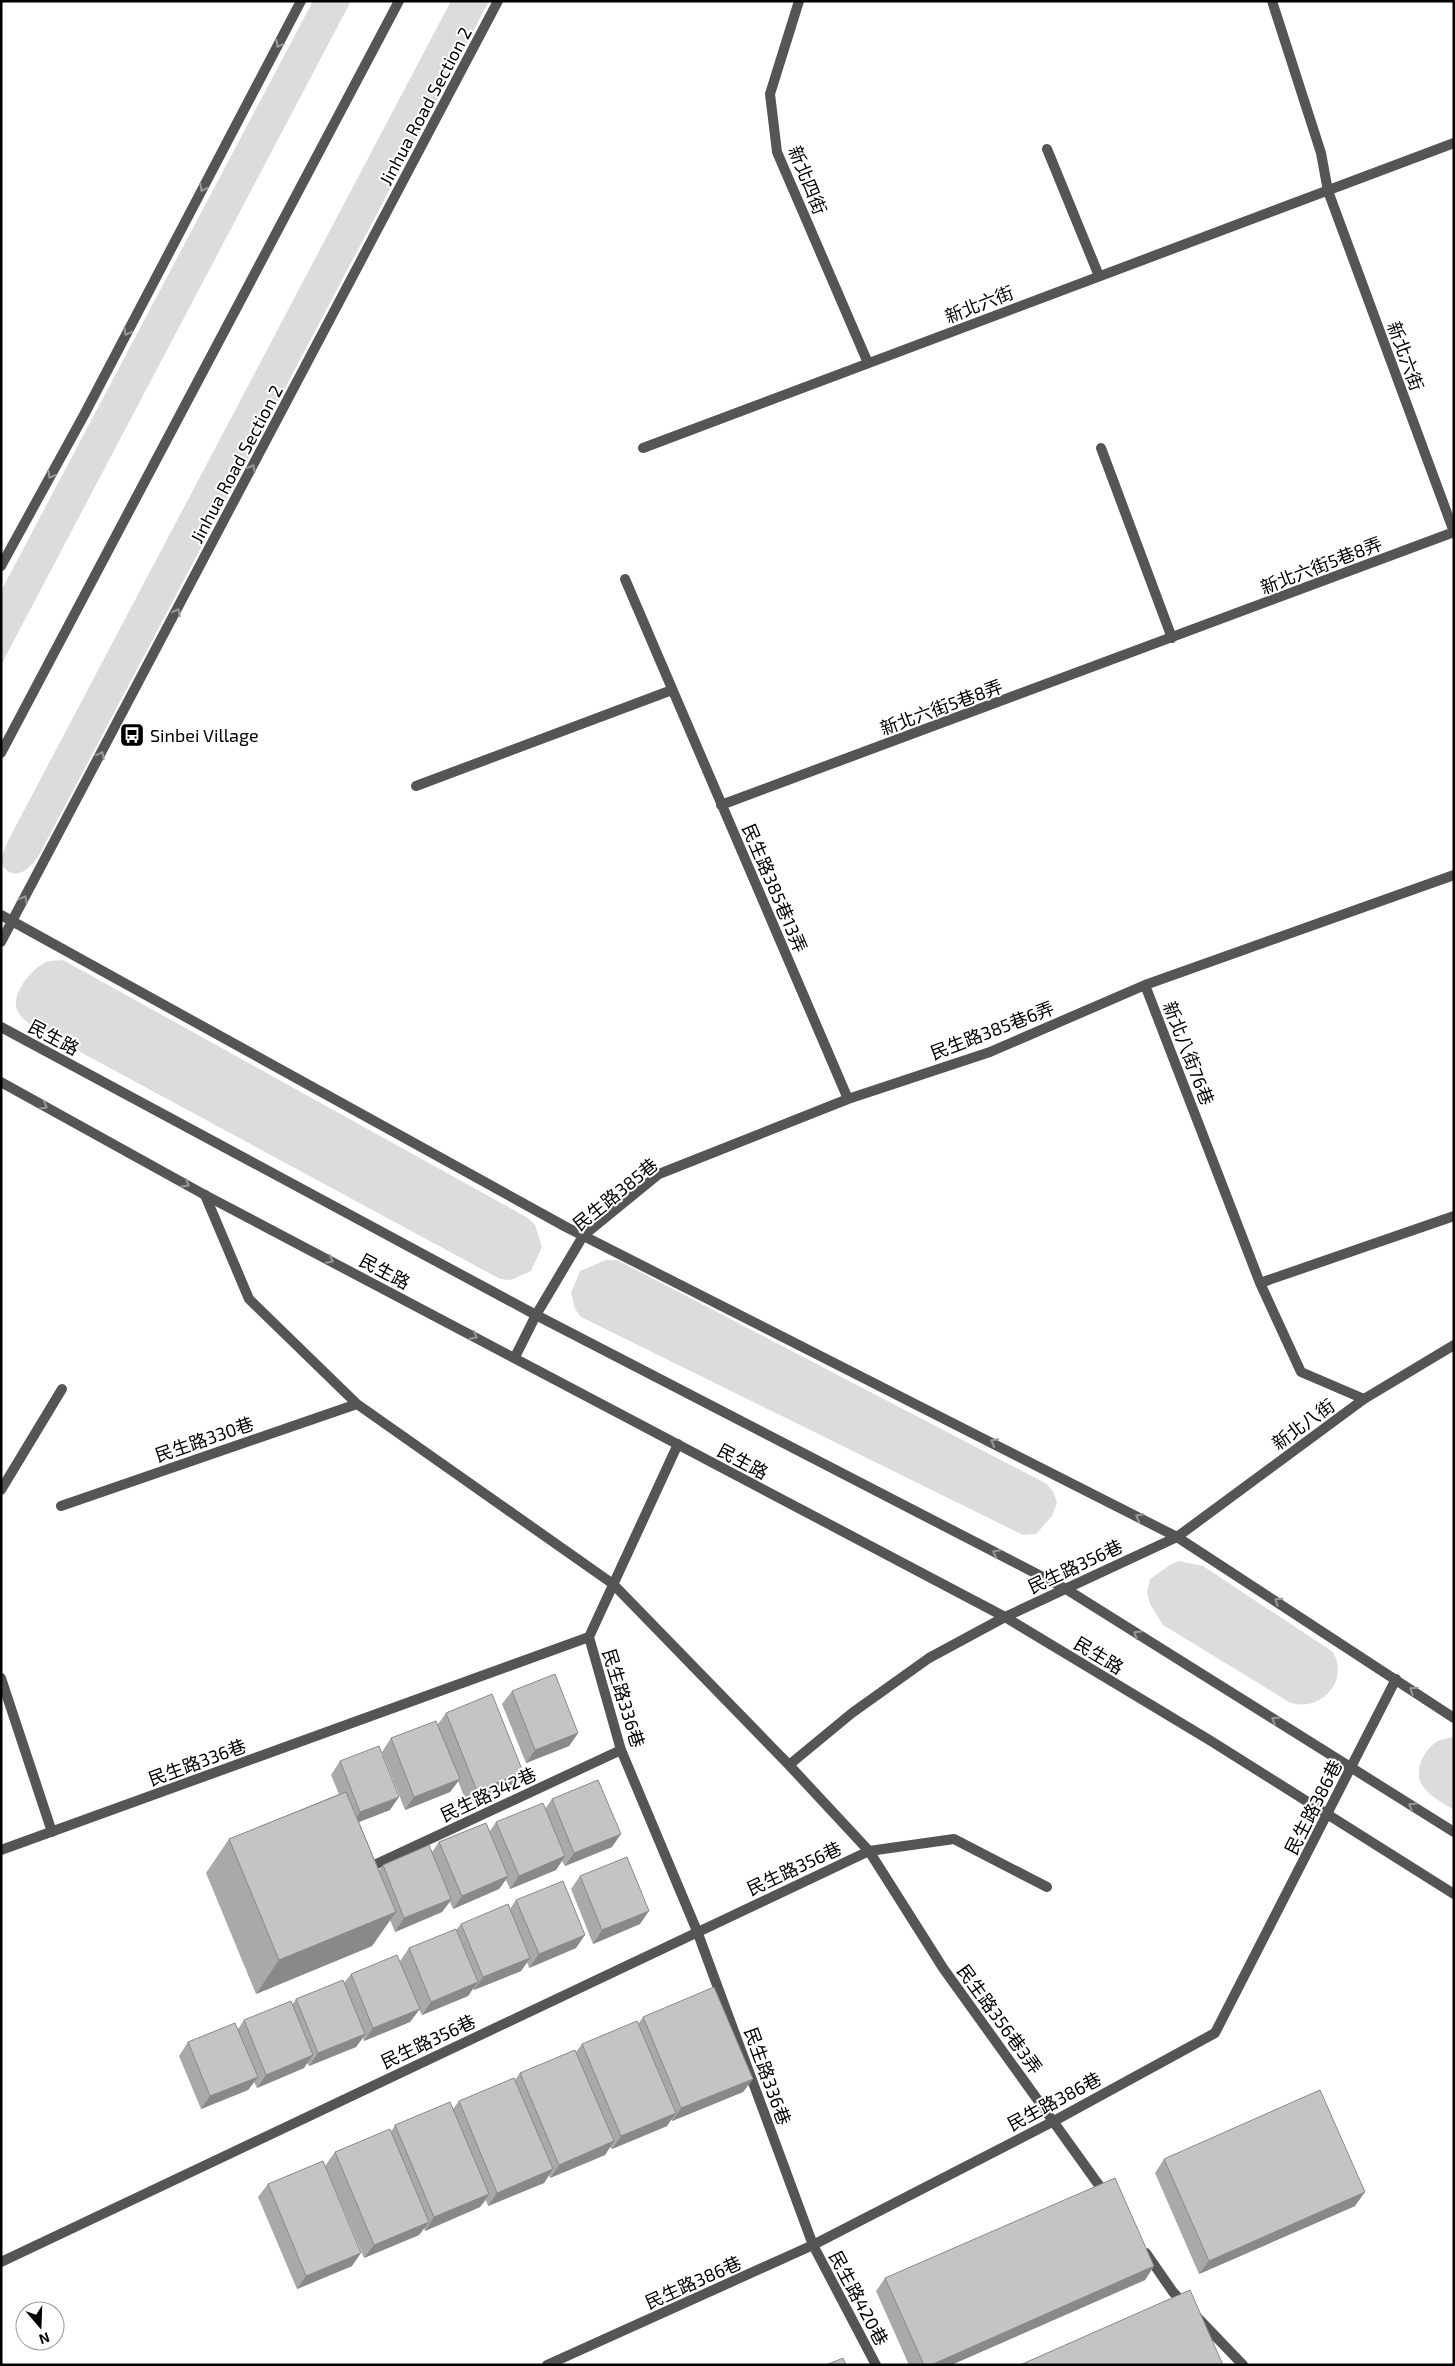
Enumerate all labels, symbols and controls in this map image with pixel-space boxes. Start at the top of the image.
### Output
street label: Jinhua Road Section 2 [374,23,476,189]
one-way arrow [275,39,285,48]
street label: 新北四街 [784,143,832,217]
one-way arrow [199,183,209,192]
street label: 新北六街 [941,281,1017,327]
street label: 新北六街 [1383,318,1429,394]
one-way arrow [123,327,133,336]
street label: Jinhua Road Section 2 [185,381,287,547]
one-way arrow [246,464,256,473]
one-way arrow [47,470,57,479]
street label: 新北六街5巷8弄 [1257,532,1385,598]
one-way arrow [171,608,181,617]
street label: 新北六街5巷8弄 [877,675,1005,739]
bus stop icon: Sinbei Village [119,722,145,748]
place label: Sinbei Village [150,724,259,746]
one-way arrow [95,752,105,761]
street label: 民生路385巷13弄 [738,820,812,956]
one-way arrow [18,895,28,904]
street label: 民生路385巷6弄 [927,996,1057,1064]
street label: 新北八街76巷 [1159,998,1219,1108]
street label: 民生路 [25,1015,83,1059]
one-way arrow [39,1100,48,1110]
street label: 民生路385巷 [568,1153,662,1235]
one-way arrow [181,1178,190,1188]
street label: 民生路 [356,1249,414,1293]
one-way arrow [325,1254,334,1264]
one-way arrow [469,1330,478,1340]
street label: 新北八街 [1267,1394,1339,1454]
street label: 民生路330巷 [152,1412,256,1466]
street label: 民生路 [714,1439,772,1483]
one-way arrow [991,1439,1000,1449]
one-way arrow [1135,1513,1144,1523]
street label: 民生路356巷 [1024,1534,1126,1598]
one-way arrow [992,1549,1001,1559]
one-way arrow [1274,1598,1283,1608]
one-way arrow [1133,1630,1142,1640]
street label: 民生路 [1070,1632,1128,1678]
street label: 民生路336巷 [599,1646,649,1750]
one-way arrow [1410,1687,1419,1697]
one-way arrow [1271,1717,1280,1726]
street label: 民生路336巷 [145,1734,249,1790]
street label: 民生路386巷 [1280,1756,1346,1858]
street label: 民生路342巷 [437,1762,539,1826]
one-way arrow [1409,1803,1418,1813]
street label: 民生路356巷 [743,1836,845,1900]
street label: 民生路356巷3弄 [953,1960,1047,2078]
street label: 民生路356巷 [377,2009,479,2073]
street label: 民生路336巷 [740,2024,796,2128]
street label: 民生路386巷 [1003,2067,1105,2135]
street label: 民生路420巷 [825,2247,893,2349]
street label: 民生路386巷 [641,2251,745,2313]
north arrow [15,2301,65,2351]
text: N [37,2329,52,2348]

